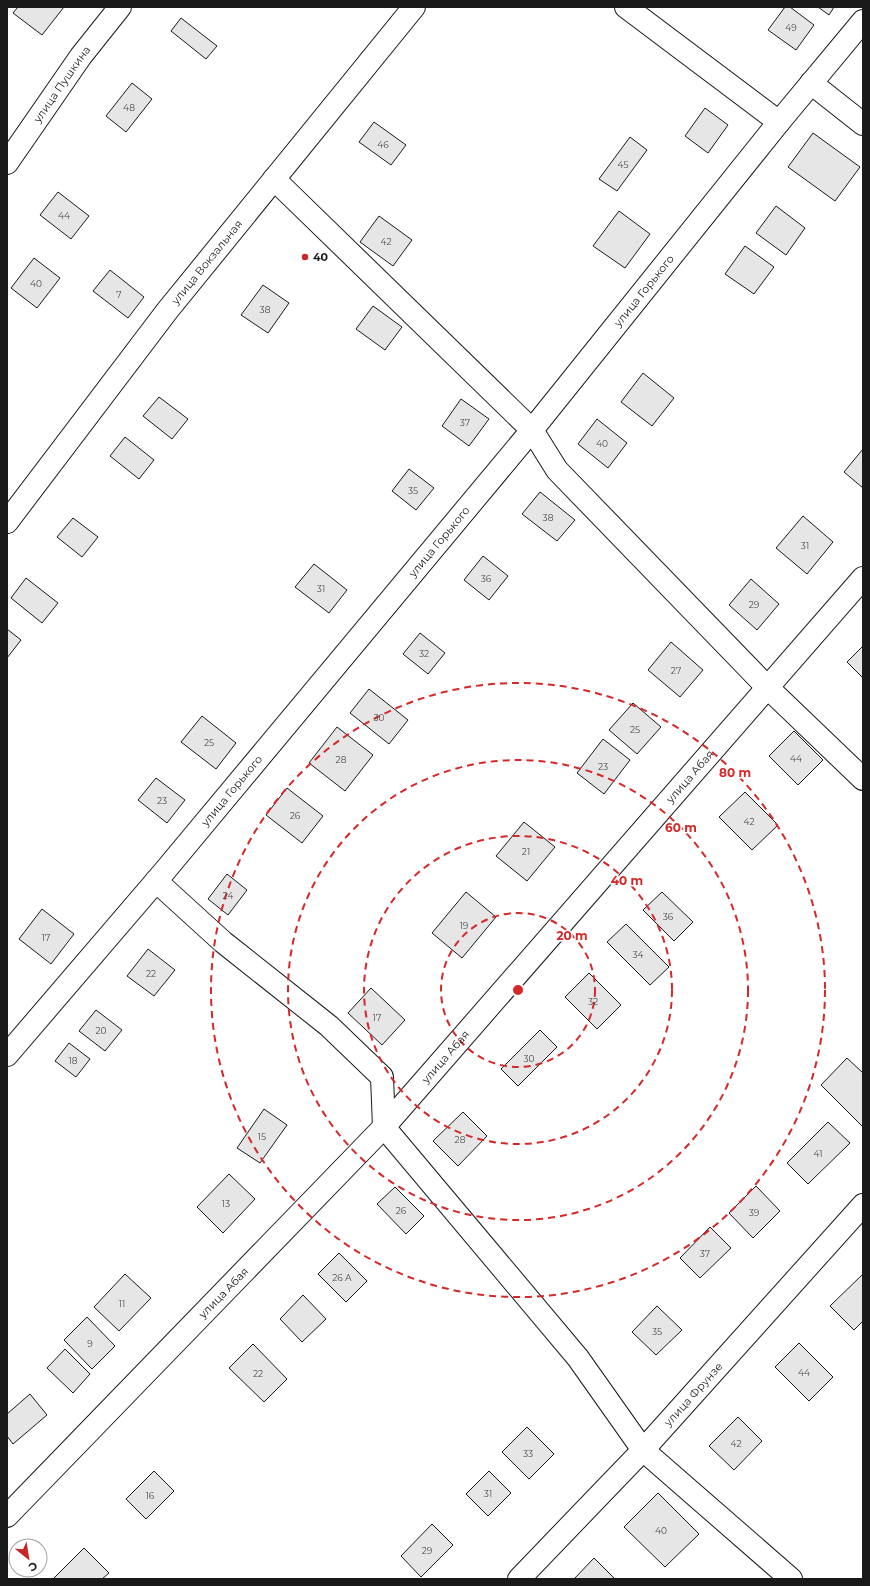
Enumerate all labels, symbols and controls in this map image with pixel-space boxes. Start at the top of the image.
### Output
house number: 49 [785,22,797,33]
street label: улица Пушкина [30,43,93,126]
house number: 48 [123,102,135,113]
house number: 46 [377,139,389,150]
house number: 45 [617,159,629,170]
house number: 44 [58,210,70,221]
street label: улица Вокзальная [168,217,245,308]
house number: 42 [380,236,392,247]
place label: 40 [313,250,329,264]
marker: 40 [300,252,310,262]
street label: улица Горького [610,252,677,330]
house number: 40 [30,278,42,289]
house number: 7 [116,289,122,300]
house number: 38 [260,304,271,315]
house number: 37 [460,417,470,428]
house number: 40 [596,438,608,449]
house number: 35 [408,485,418,496]
street label: улица Горького [405,503,473,581]
house number: 38 [543,512,554,523]
house number: 31 [801,540,809,551]
house number: 36 [481,573,492,584]
house number: 31 [317,583,325,594]
house number: 29 [749,599,760,610]
house number: 32 [419,648,429,659]
house number: 27 [671,665,681,676]
house number: 30 [373,712,385,723]
house number: 25 [630,724,640,735]
house number: 25 [204,737,214,748]
street label: улица Абая [662,747,717,806]
street label: улица Горького [197,752,265,830]
house number: 44 [790,753,802,764]
house number: 28 [336,754,347,765]
house number: 23 [598,761,608,772]
text: 80 m [719,765,751,780]
house number: 23 [157,795,167,806]
house number: 26 [290,810,301,821]
house number: 42 [743,816,755,827]
text: 60 m [665,820,697,835]
house number: 21 [522,846,530,857]
text: 40 m [611,873,643,888]
house number: 24 [223,890,233,901]
house number: 36 [663,911,674,922]
house number: 19 [460,920,469,931]
text: 20 m [556,928,588,943]
house number: 17 [42,932,50,943]
house number: 34 [632,949,644,960]
house number: 22 [146,968,156,979]
centre of rings [511,983,525,997]
house number: 32 [588,996,598,1007]
house number: 17 [373,1012,381,1023]
house number: 20 [95,1025,107,1036]
street label: улица Абая [418,1027,472,1087]
house number: 30 [523,1053,535,1064]
house number: 18 [69,1055,78,1066]
house number: 15 [258,1131,266,1142]
house number: 28 [455,1134,466,1145]
house number: 41 [814,1148,822,1159]
house number: 13 [222,1198,230,1209]
house number: 26 [396,1205,407,1216]
house number: 39 [749,1207,760,1218]
house number: 37 [700,1248,710,1259]
street label: улица Абая [195,1264,251,1322]
house number: 26 А [332,1272,352,1283]
house number: 11 [119,1298,125,1309]
house number: 35 [652,1326,662,1337]
house number: 9 [87,1338,93,1349]
street label: улица Фрунзе [660,1359,726,1430]
house number: 44 [798,1367,810,1378]
house number: 22 [253,1368,263,1379]
house number: 42 [730,1438,742,1449]
house number: 33 [523,1448,533,1459]
house number: 31 [484,1488,492,1499]
house number: 16 [146,1490,155,1501]
house number: 40 [655,1525,667,1536]
north arrow [8,1538,48,1578]
house number: 29 [422,1545,433,1556]
text: С [26,1559,40,1575]

